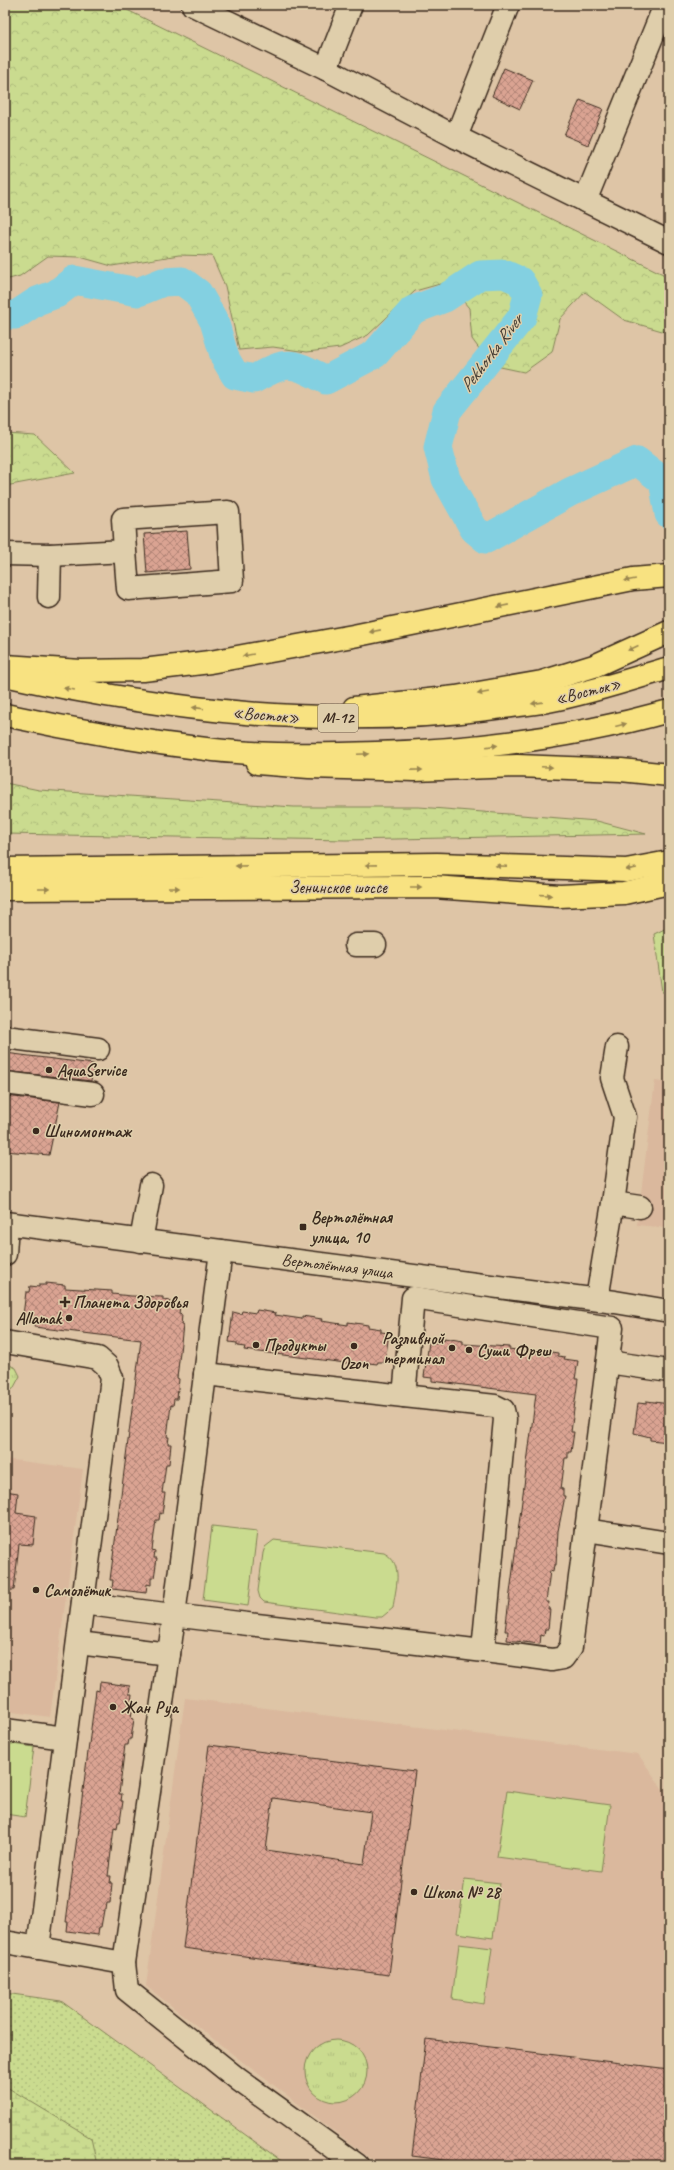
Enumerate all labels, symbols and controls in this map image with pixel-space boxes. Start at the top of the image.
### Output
water label: Pekhorka River [455,307,529,396]
one-way arrow [624,577,636,583]
one-way arrow [497,603,509,609]
one-way arrow [369,629,382,635]
one-way arrow [627,645,639,651]
one-way arrow [241,652,254,658]
street label: «Восток» [553,673,623,709]
one-way arrow [63,686,76,692]
one-way arrow [477,690,489,696]
one-way arrow [531,700,543,706]
street label: «Восток» [232,702,300,728]
road number: М-12 [318,704,358,732]
one-way arrow [192,705,204,711]
one-way arrow [614,721,627,727]
one-way arrow [486,742,499,749]
one-way arrow [357,750,369,757]
one-way arrow [541,763,553,770]
one-way arrow [411,767,424,773]
one-way arrow [364,862,377,868]
one-way arrow [234,863,247,869]
one-way arrow [495,863,507,870]
one-way arrow [625,866,637,872]
street label: Зенинское шоссе [289,877,388,898]
one-way arrow [410,884,423,890]
one-way arrow [168,885,181,891]
one-way arrow [38,886,51,892]
one-way arrow [540,891,552,898]
place label: AquaService [57,1060,127,1081]
marker: AquaService [44,1065,54,1075]
place label: Шиномонтаж [44,1121,132,1142]
marker: Шиномонтаж [31,1126,41,1136]
place label: Вертолётная улица, 10 [309,1207,393,1248]
marker: Вертолётная улица, 10 [298,1222,308,1232]
street label: Вертолётная улица [280,1249,395,1283]
place label: Планета Здоровья [73,1292,189,1313]
marker: Планета Здоровья [60,1297,70,1307]
place label: Allamak [16,1308,63,1329]
marker: Allamak [64,1313,74,1323]
place label: Разливной терминал [382,1328,446,1369]
place label: Продукты [264,1335,327,1356]
marker: Продукты [251,1340,261,1350]
place label: Суши Фреш [477,1340,552,1361]
marker: Ozon [349,1341,359,1351]
marker: Разливной терминал [447,1343,457,1353]
marker: Суши Фреш [464,1345,474,1355]
place label: Ozon [340,1353,369,1374]
place label: Самолётик [44,1580,111,1601]
marker: Самолётик [31,1585,41,1595]
place label: Жан Руа [121,1697,179,1718]
marker: Жан Руа [108,1702,118,1712]
place label: Школа № 28 [422,1882,502,1903]
marker: Школа № 28 [409,1887,419,1897]

